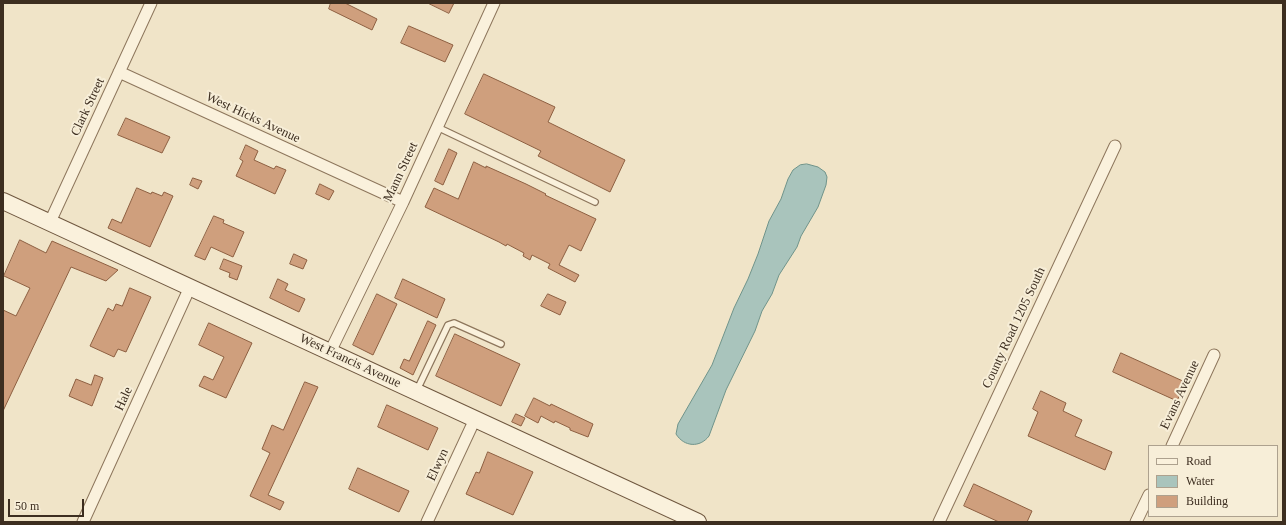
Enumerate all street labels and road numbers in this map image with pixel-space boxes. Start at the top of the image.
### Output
street label: Clark Street [68,75,108,139]
street label: West Hicks Avenue [203,89,303,147]
street label: Mann Street [380,140,422,204]
street label: County Road 1205 South [979,265,1049,391]
street label: West Francis Avenue [297,331,403,391]
street label: Evans Avenue [1157,358,1203,432]
street label: Hale [112,385,136,413]
street label: Elwyn [424,446,452,484]

